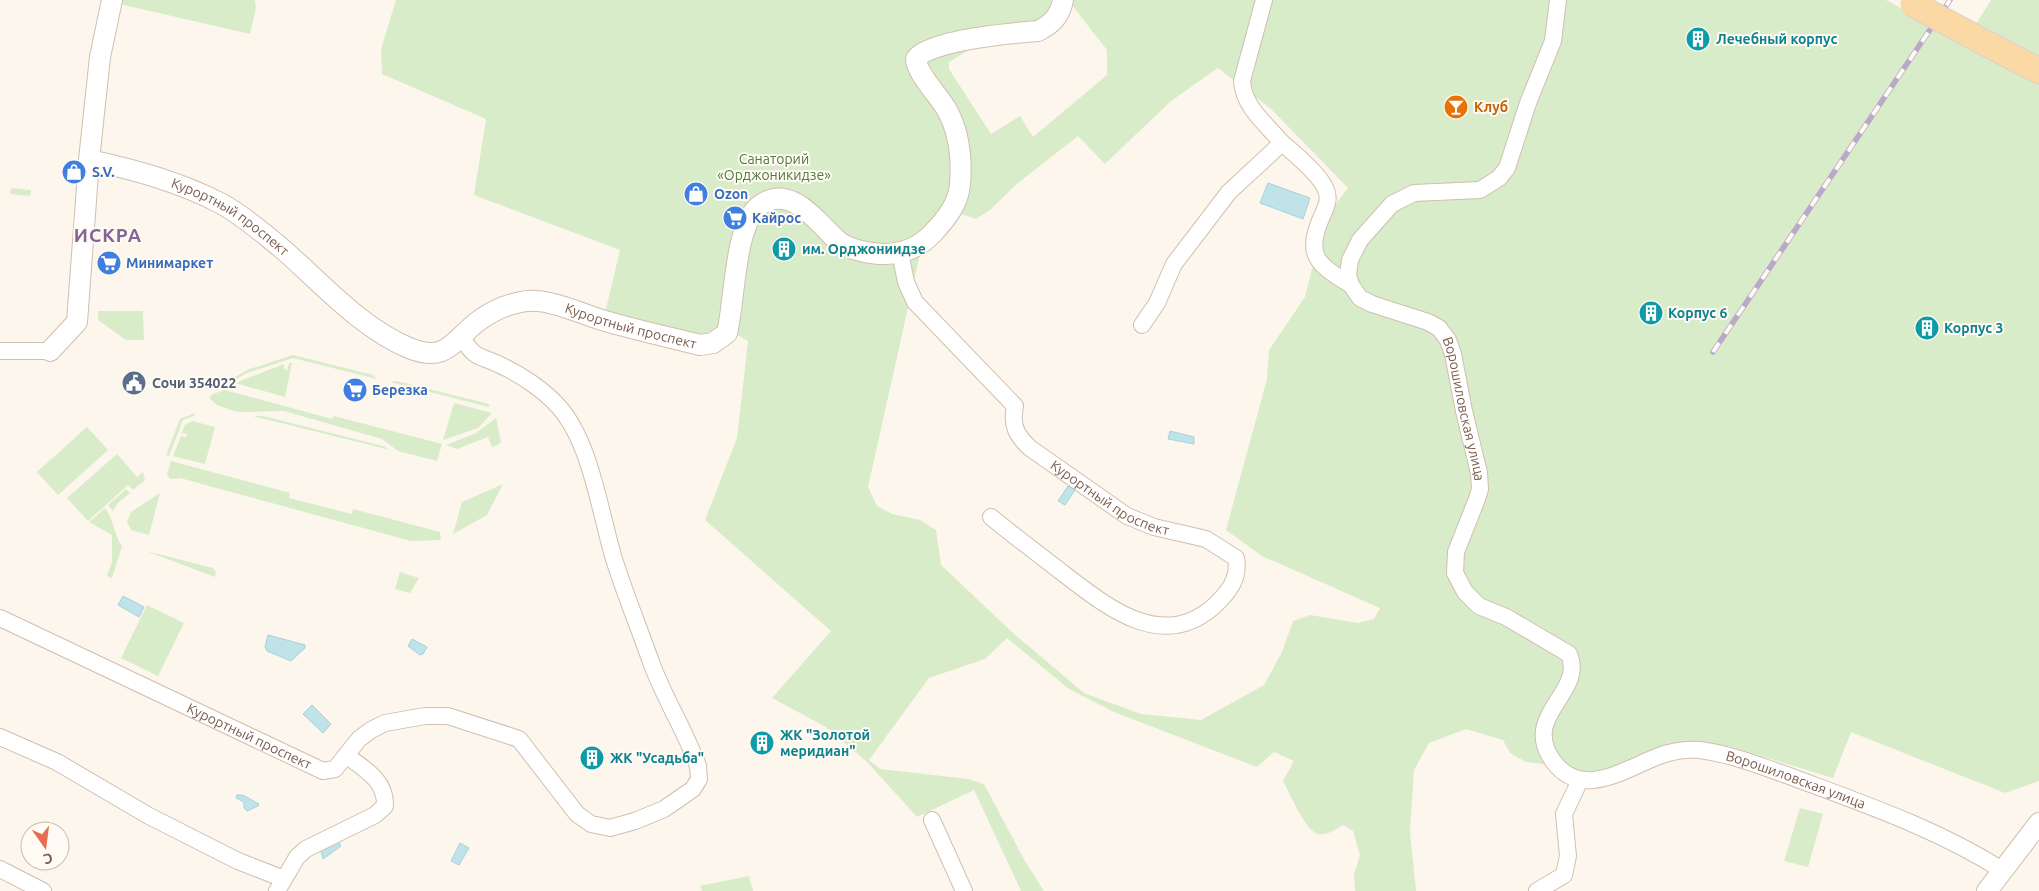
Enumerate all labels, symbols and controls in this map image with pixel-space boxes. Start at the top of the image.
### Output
building icon: Лечебный корпус [1685,26,1711,52]
place label: Лечебный корпус [1716,31,1837,47]
bar icon: Клуб [1443,94,1469,120]
place label: Клуб [1474,99,1508,115]
park label: Санаторий «Орджоникидзе» [717,151,831,183]
shop icon: S.V. [61,159,87,185]
place label: S.V. [92,164,115,180]
street label: Курортный проспект [169,175,292,259]
shop icon: Ozon [683,181,709,207]
place label: Ozon [714,186,748,202]
supermarket icon: Кайрос [722,205,748,231]
place label: Кайрос [752,210,801,226]
district label: ИСКРА [74,224,142,246]
building icon: им. Орджониидзе [771,236,797,262]
place label: им. Орджониидзе [802,241,926,257]
supermarket icon: Минимаркет [96,250,122,276]
place label: Минимаркет [126,255,213,271]
street label: Курортный проспект [563,300,698,352]
building icon: Корпус 6 [1638,300,1664,326]
place label: Корпус 6 [1668,305,1728,321]
building icon: Корпус 3 [1914,315,1940,341]
place label: Корпус 3 [1944,320,2003,336]
street label: Ворошиловская улица [1440,335,1487,481]
public building icon: Сочи 354022 [121,370,147,396]
place label: Сочи 354022 [152,375,236,391]
supermarket icon: Березка [342,377,368,403]
place label: Березка [372,382,428,398]
street label: Курортный проспект [1047,457,1171,538]
street label: Курортный проспект [185,700,314,772]
place label: ЖК "Золотой меридиан" [780,727,870,759]
building icon: ЖК "Золотой меридиан" [749,730,775,756]
building icon: ЖК "Усадьба" [579,745,605,771]
street label: Ворошиловская улица [1724,747,1868,812]
place label: ЖК "Усадьба" [610,750,704,766]
north arrow [20,821,70,871]
text: С [42,850,54,867]

